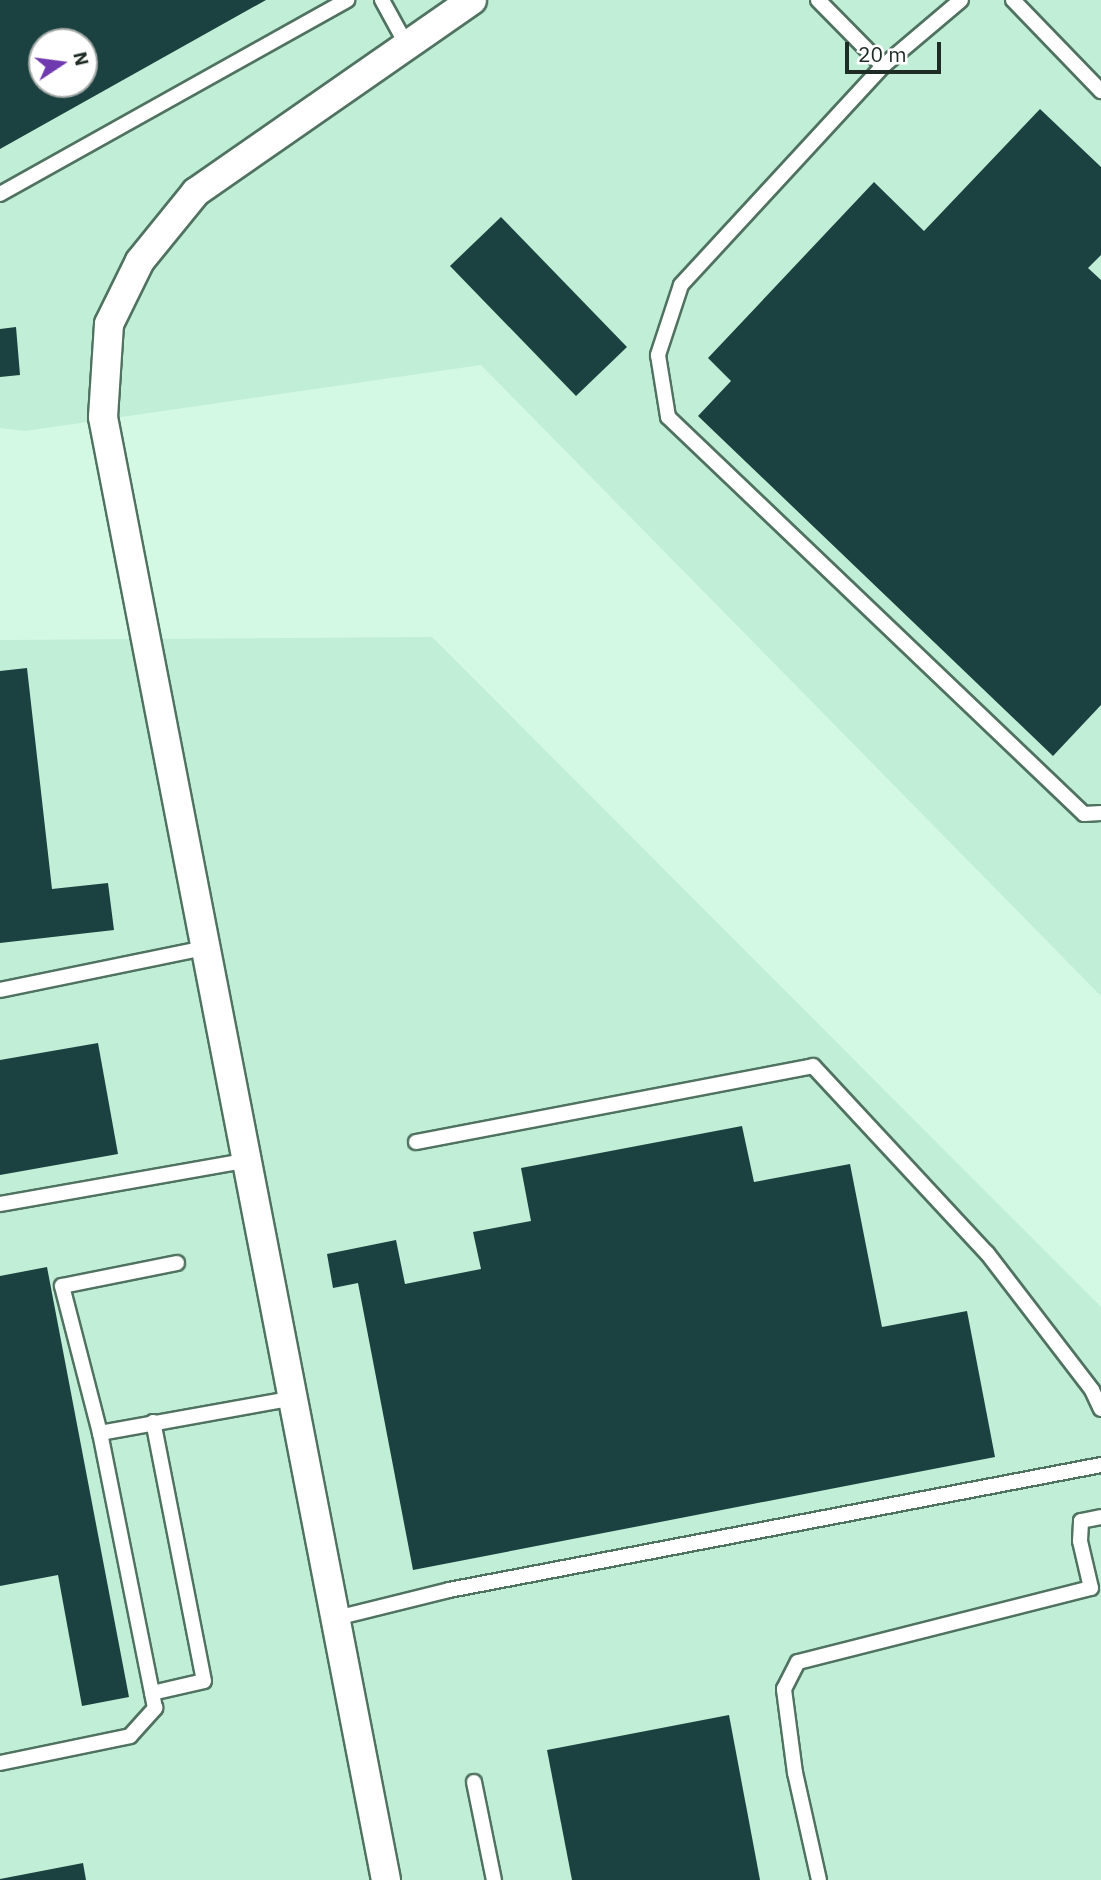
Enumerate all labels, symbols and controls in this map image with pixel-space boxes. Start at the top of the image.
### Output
north arrow [28,28,98,98]
scale bar [849,28,945,72]
text: 20 m [858,40,907,68]
text: N [68,49,95,68]

